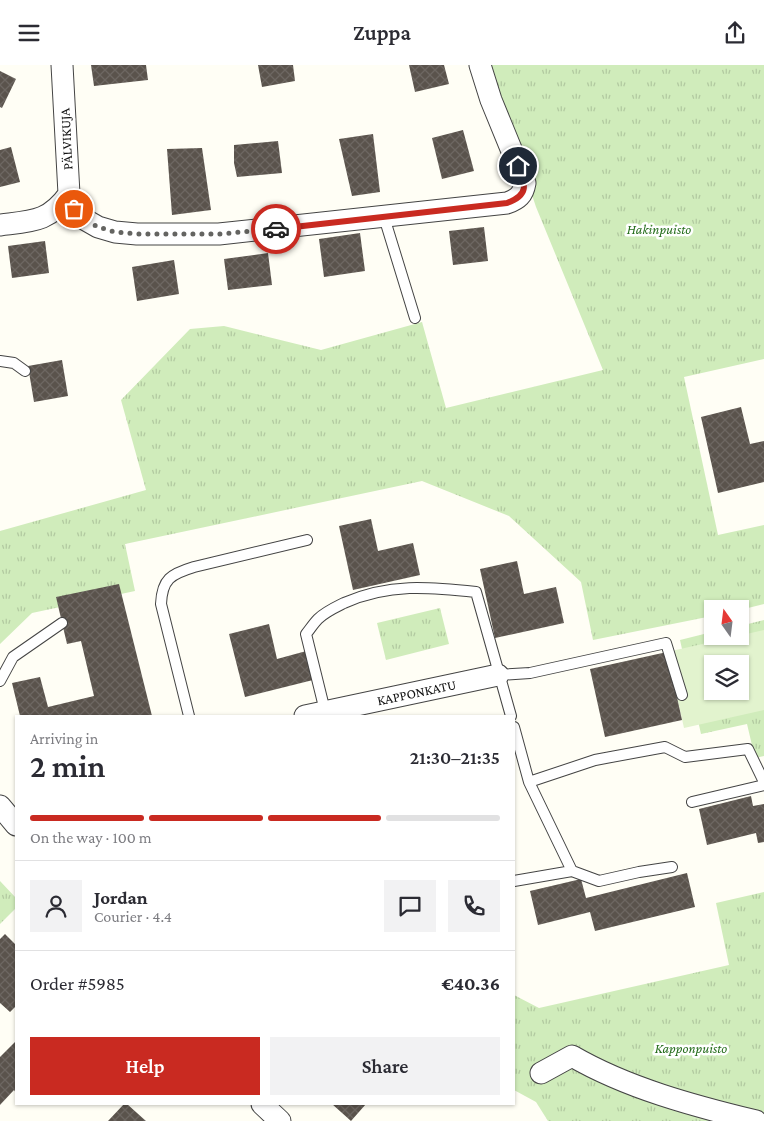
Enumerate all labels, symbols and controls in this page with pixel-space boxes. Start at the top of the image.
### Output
icon: menu [15,19,43,47]
icon: share [721,19,749,47]
text: Zuppa [353,20,411,45]
street label: PÄLVIKUJA [56,108,76,170]
pin [497,145,539,187]
icon: home [504,152,532,180]
pin [53,188,95,230]
icon: bag [60,195,88,223]
courier [251,204,301,254]
icon: car [262,215,290,243]
park label: Hakinpuisto [627,221,691,237]
north arrow [704,600,749,645]
map controls [704,600,749,700]
button: layers [704,655,749,700]
street label: KAPPONKATU [376,676,457,708]
text: Arriving in [30,730,98,747]
text: 21:30–21:35 [410,747,500,768]
text: 2 min [30,748,105,784]
text: On the way · 100 m [30,829,152,846]
button: person [30,880,82,932]
button: chat [384,880,436,932]
button: phone [448,880,500,932]
text: Jordan [94,887,148,908]
text: Courier · 4.4 [94,908,172,925]
text: Order #5985 [30,973,125,994]
text: €40.36 [441,973,500,994]
button: Help [30,1037,260,1095]
button: Share [270,1037,500,1095]
park label: Kapponpuisto [655,1040,727,1056]

